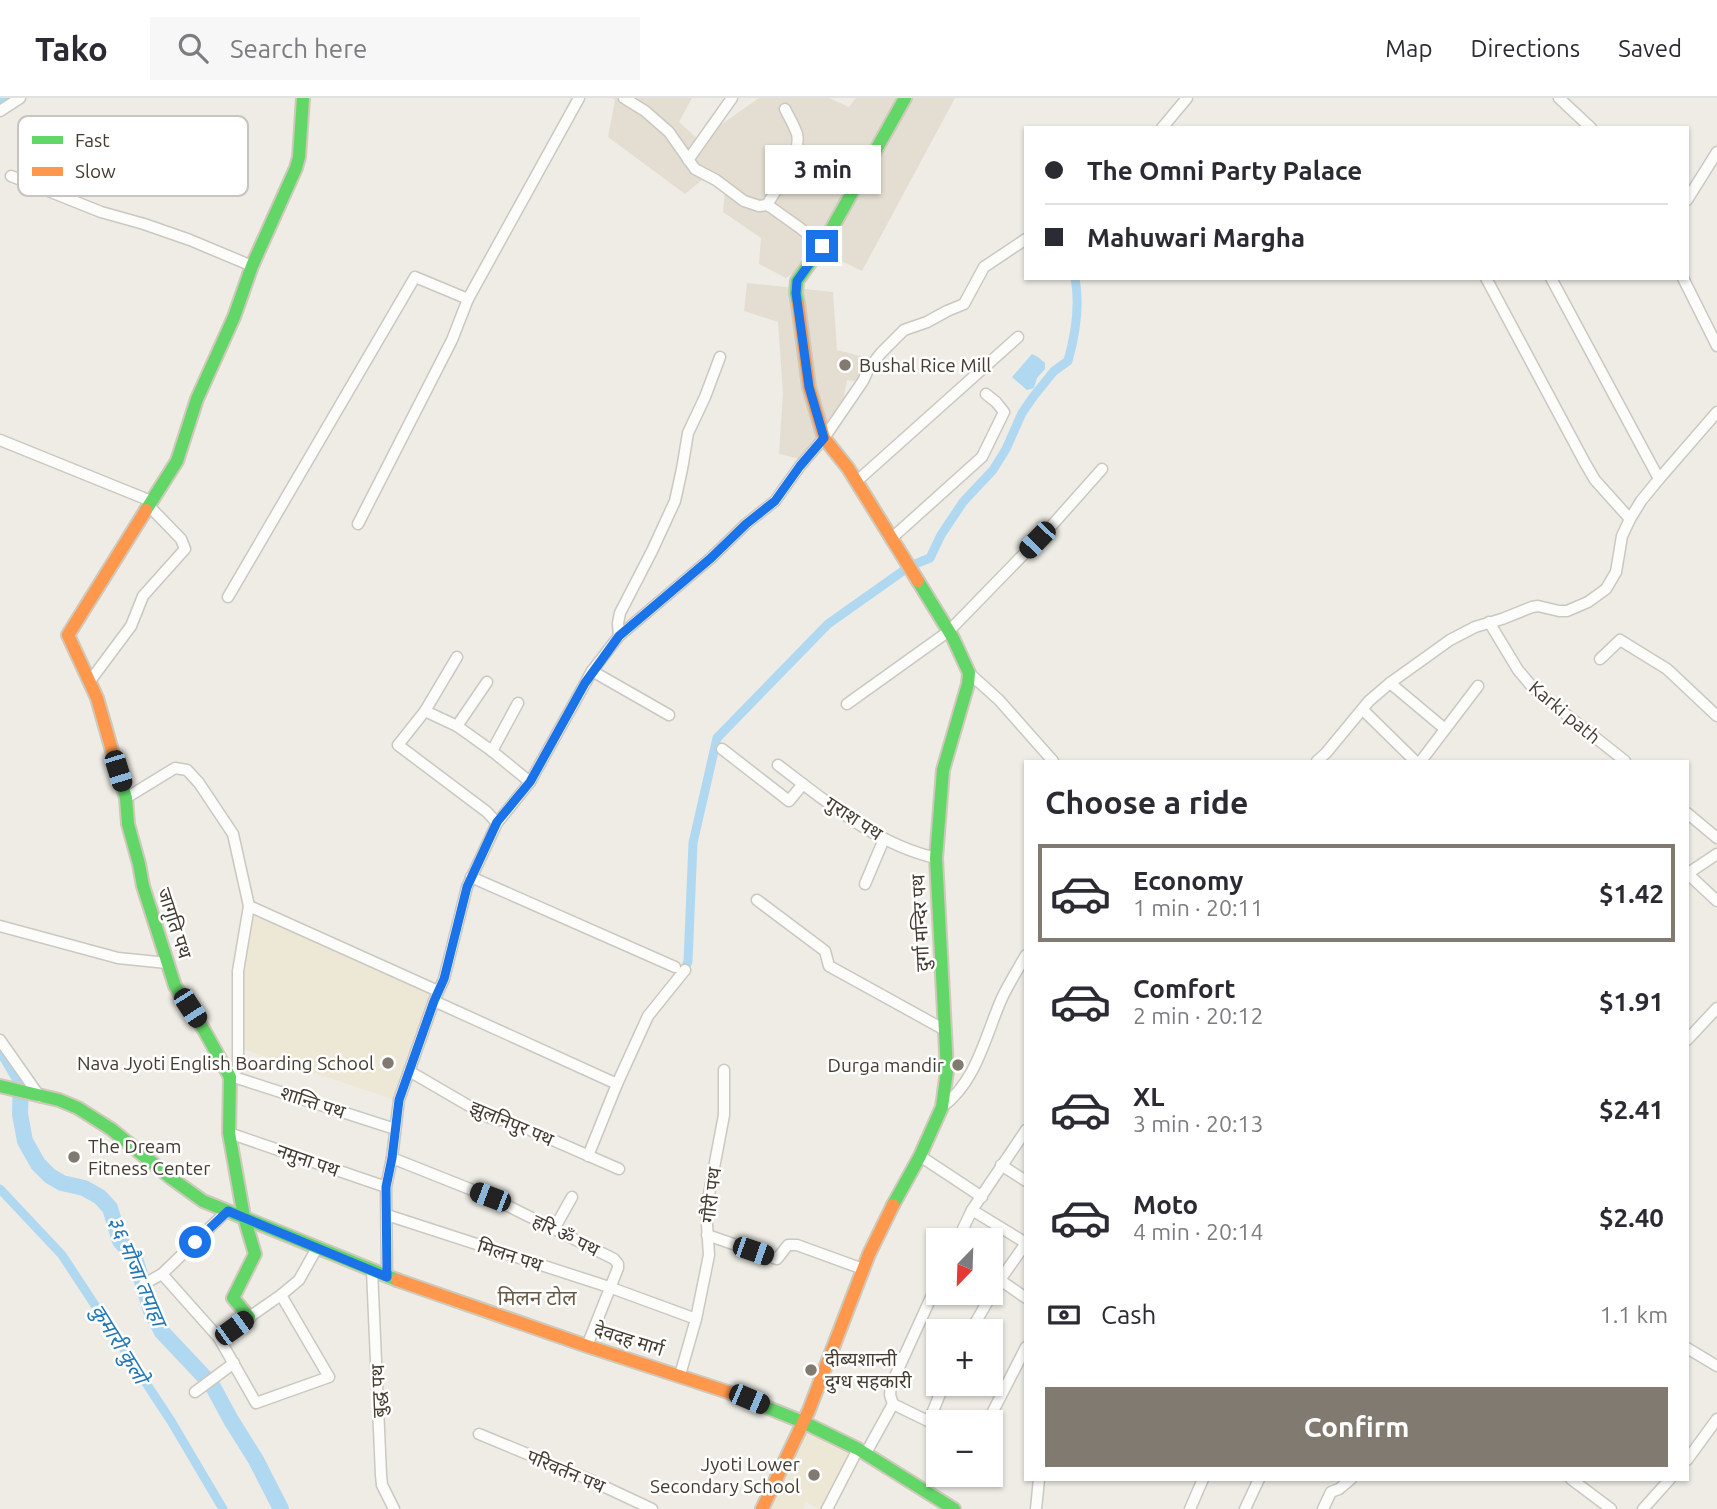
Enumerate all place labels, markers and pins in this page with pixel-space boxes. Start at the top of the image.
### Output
place label: Bushal Rice Mill [859,354,991,376]
marker: Bushal Rice Mill [837,357,853,373]
place label: Nava Jyoti English Boarding School [77,1052,374,1074]
place label: Durga mandir [828,1054,944,1076]
marker: Nava Jyoti English Boarding School [380,1055,396,1071]
marker: Durga mandir [950,1057,966,1073]
place label: The Dream Fitness Center [88,1135,210,1179]
marker: The Dream Fitness Center [66,1149,82,1165]
place label: दीब्यशान्ती दुग्ध सहकारी [825,1348,913,1394]
marker: दीब्यशान्ती दुग्ध सहकारी [803,1362,819,1378]
place label: Jyoti Lower Secondary School [650,1453,800,1497]
marker: Jyoti Lower Secondary School [806,1467,822,1483]

